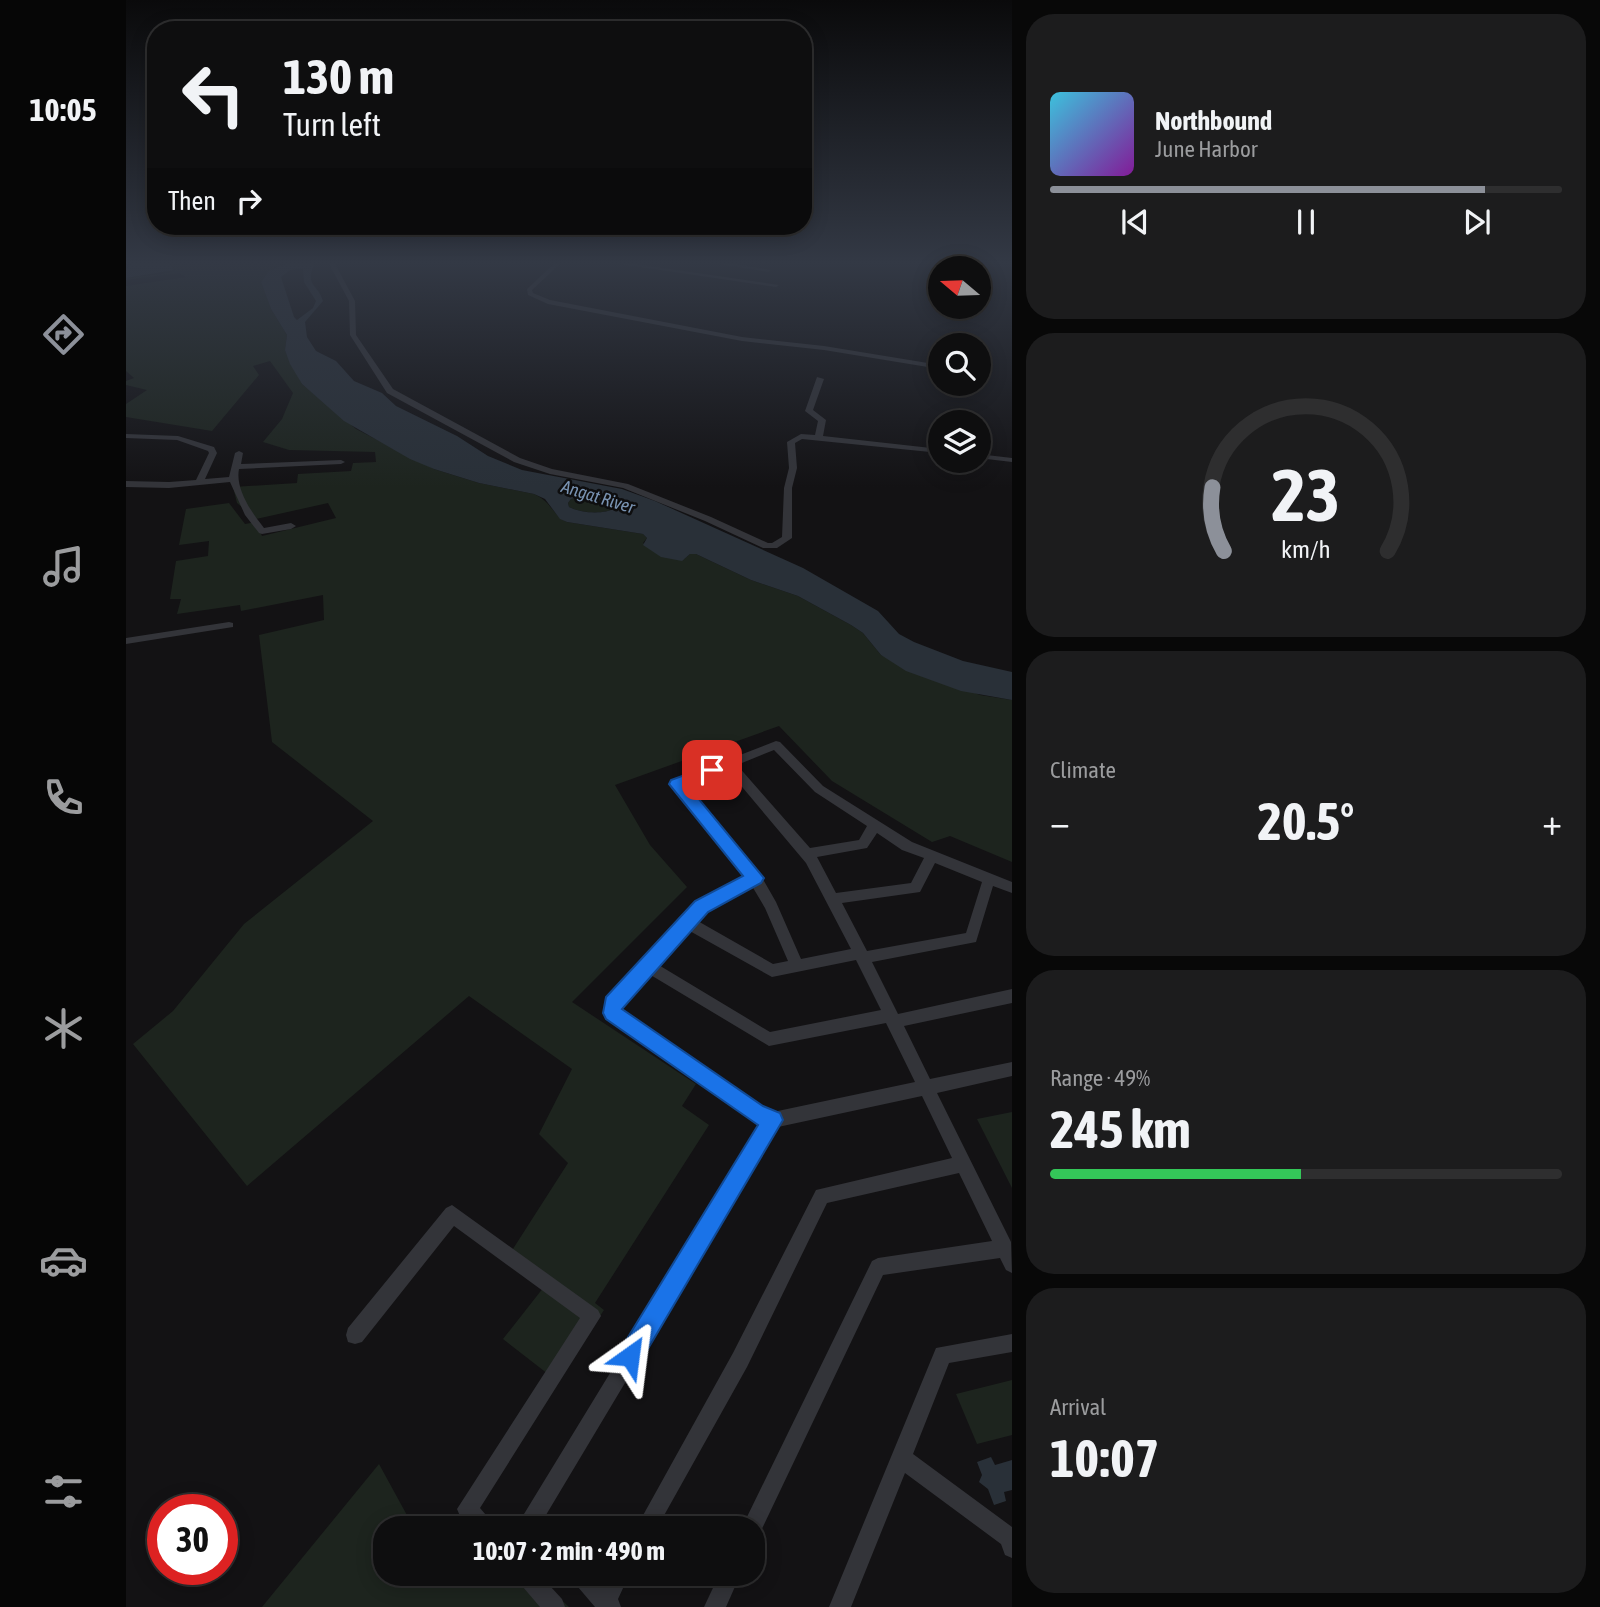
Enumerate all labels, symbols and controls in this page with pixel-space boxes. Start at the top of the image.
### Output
text: 130 m [283,48,394,104]
icon: left [168,49,259,140]
text: 10:05 [29,91,97,128]
text: Turn left [283,106,381,143]
text: Northbound [1155,106,1272,136]
text: June Harbor [1155,136,1258,162]
icon: right [230,182,268,220]
text: Then [168,186,216,216]
icon: previous [1116,203,1154,241]
icon: pause [1287,203,1325,241]
icon: next [1458,203,1496,241]
north arrow [928,256,990,318]
map controls [928,256,991,473]
icon: directions [39,310,88,359]
button: search [928,333,991,396]
button: layers [928,410,991,473]
text: 23 [1272,453,1340,536]
water label: Angat River [558,475,638,518]
text: km/h [1281,535,1331,563]
icon: music [39,542,88,591]
pin [682,740,742,800]
icon: arrive [693,751,731,789]
text: Climate [1050,757,1116,783]
icon: phone [39,773,88,822]
text: 20.5° [1258,791,1354,851]
text: − [1050,800,1070,843]
text: + [1542,800,1562,843]
icon: climate [39,1004,88,1053]
text: Range · 49% [1050,1065,1150,1091]
text: 245 km [1050,1099,1191,1159]
icon: car [39,1236,88,1285]
position arrow [593,1319,667,1393]
text: Arrival [1050,1394,1106,1420]
text: 10:07 [1050,1428,1159,1488]
icon: filters [39,1467,88,1516]
speed limit sign: 30 [147,1494,238,1585]
text: 10:07 · 2 min · 490 m [473,1536,665,1566]

